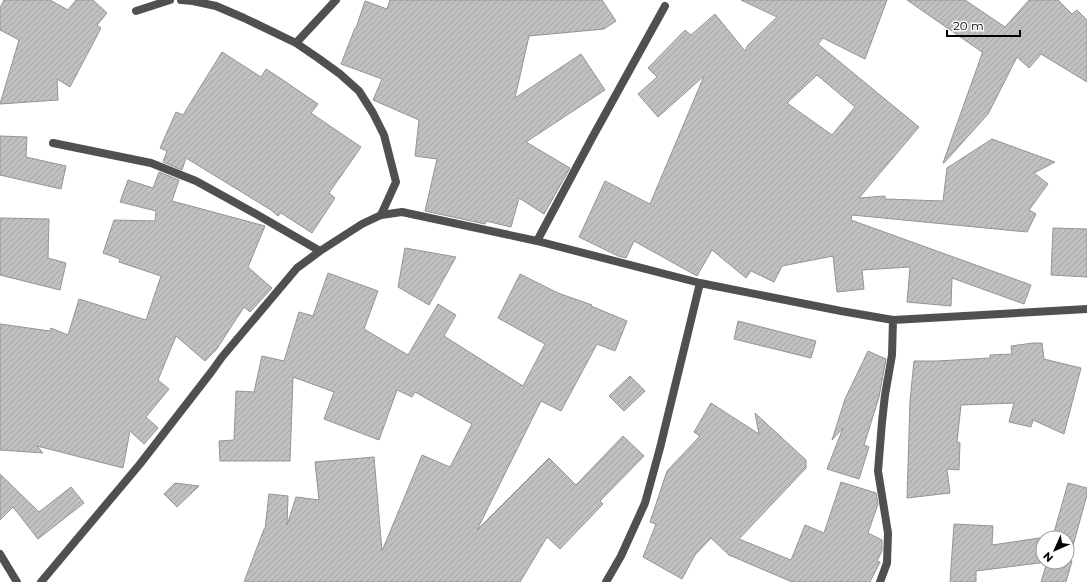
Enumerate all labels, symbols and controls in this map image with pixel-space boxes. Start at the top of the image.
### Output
scale bar [947,12,1020,38]
text: 20 m [953,18,984,33]
north arrow [1035,530,1075,570]
text: N [1040,549,1056,565]

